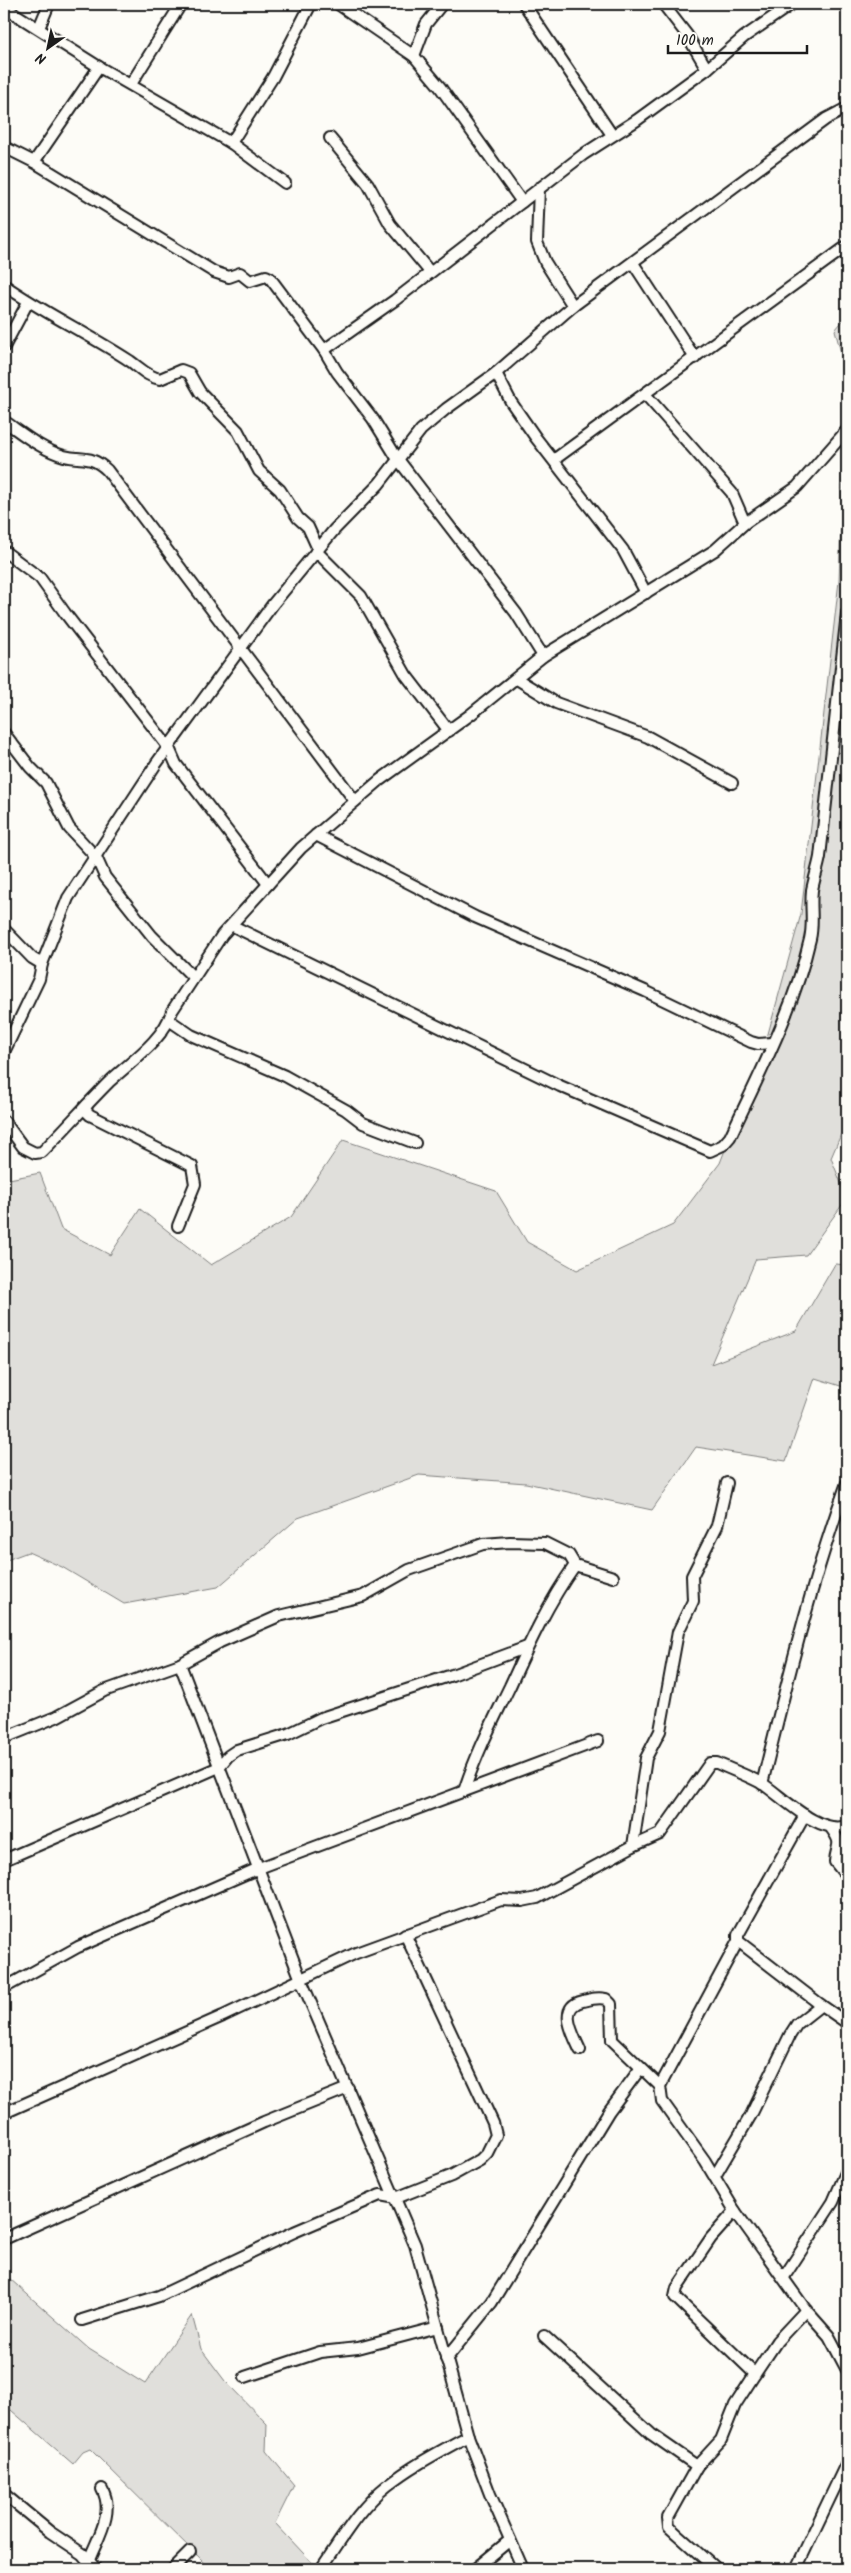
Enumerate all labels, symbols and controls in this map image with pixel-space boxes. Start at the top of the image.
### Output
north arrow [22,22,72,72]
scale bar [668,22,807,54]
text: 100 m [676,29,714,53]
text: N [32,46,51,70]

